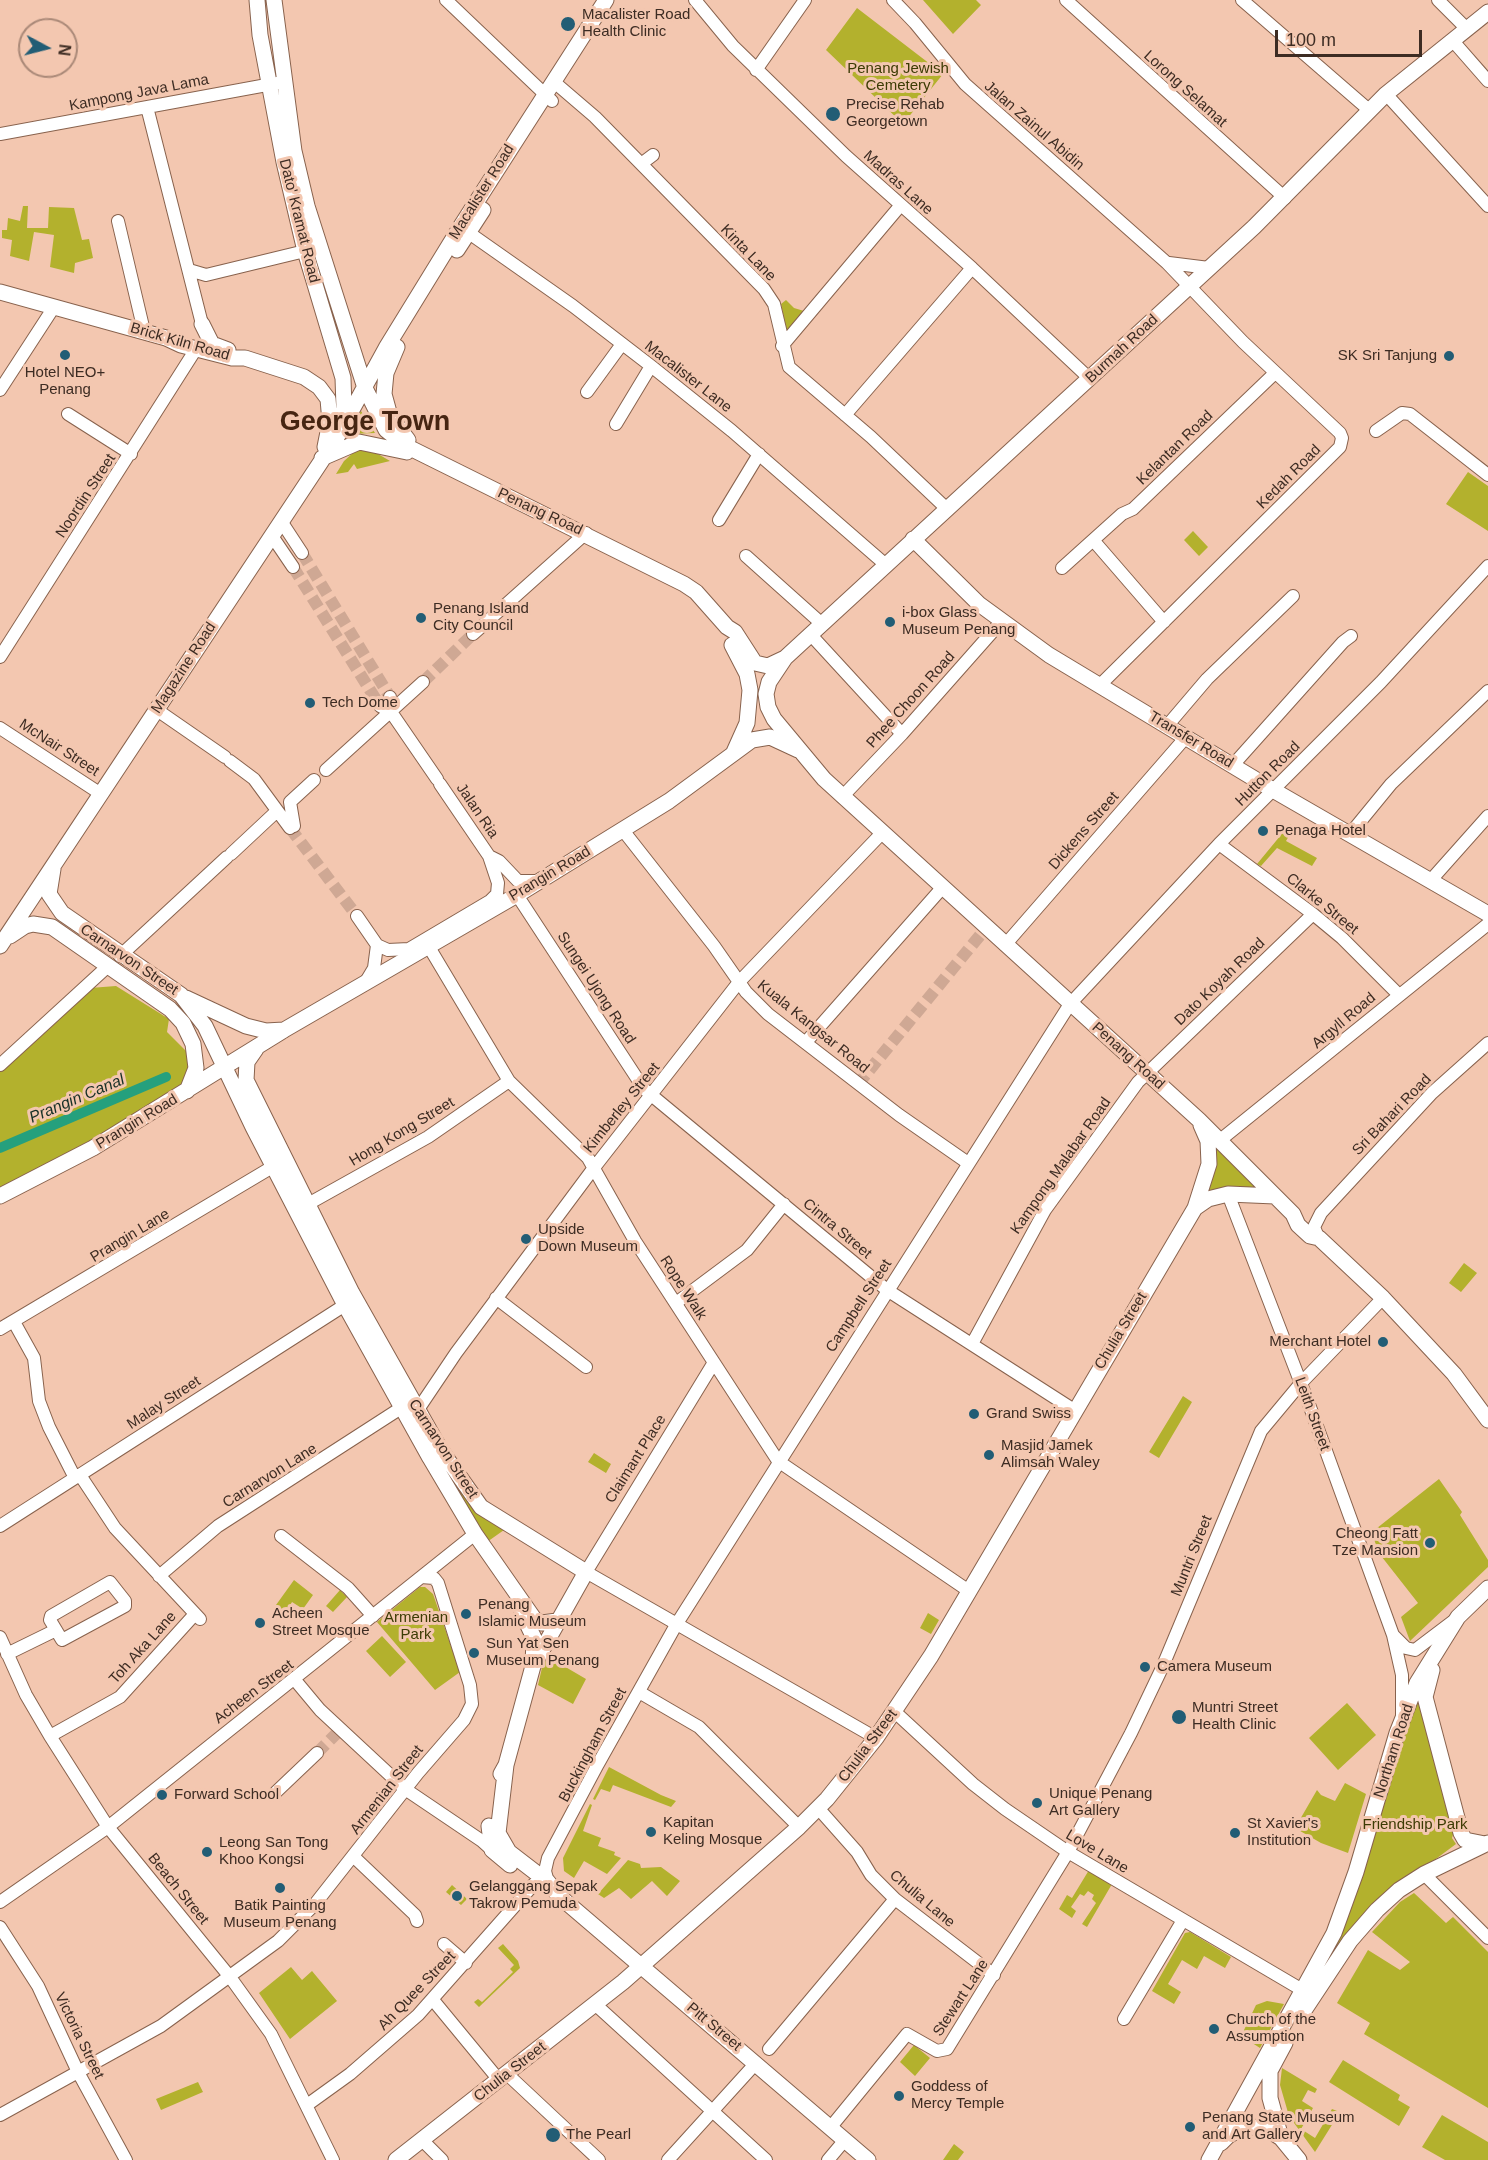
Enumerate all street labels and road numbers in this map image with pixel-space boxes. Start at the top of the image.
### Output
street label: Lorong Selamat [1140,47,1230,131]
street label: Kampong Java Lama [68,71,210,115]
street label: Jalan Zainul Abidin [980,78,1088,174]
street label: Macalister Road [446,141,518,243]
street label: Madras Lane [859,147,937,219]
street label: Dato' Kramat Road [275,157,323,285]
street label: Kinta Lane [717,221,779,285]
street label: Burmah Road [1082,311,1162,387]
street label: Brick Kiln Road [128,319,232,365]
street label: Macalister Lane [641,337,735,417]
street label: Kelantan Road [1133,407,1217,489]
street label: Kedah Road [1253,441,1325,513]
street label: Noordin Street [52,451,120,541]
street label: Penang Road [495,484,585,540]
street label: Magazine Road [148,619,220,717]
street label: Phee Choon Road [863,648,959,752]
street label: Transfer Road [1146,708,1236,772]
street label: McNair Street [16,715,102,781]
street label: Hutton Road [1232,738,1304,810]
street label: Jalan Ria [452,780,502,842]
street label: Dickens Street [1045,788,1123,874]
street label: Prangin Road [506,843,594,905]
street label: Clarke Street [1282,869,1362,939]
street label: Carnarvon Street [77,921,181,999]
street label: Sungei Ujong Road [553,929,639,1047]
street label: Dato Koyah Road [1171,934,1269,1030]
street label: Kuala Kangsar Road [754,976,872,1078]
street label: Argyll Road [1309,989,1379,1053]
street label: Penang Road [1088,1019,1168,1093]
street label: Kimberley Street [580,1059,664,1157]
street label: Sri Bahari Road [1349,1071,1435,1159]
street label: Prangin Road [93,1091,181,1153]
street label: Hong Kong Street [346,1094,458,1170]
street label: Kampong Malabar Road [1007,1094,1115,1238]
street label: Cintra Street [799,1195,875,1263]
street label: Prangin Lane [87,1205,173,1267]
street label: Rope Walk [656,1253,710,1323]
street label: Campbell Street [822,1256,896,1356]
street label: Chulia Street [1091,1289,1151,1373]
street label: Malay Street [124,1373,204,1433]
street label: Leith Street [1290,1375,1334,1453]
street label: Carnarvon Street [404,1396,482,1502]
street label: Claimant Place [602,1411,670,1507]
street label: Carnarvon Lane [220,1440,320,1512]
street label: Muntri Street [1168,1513,1216,1599]
street label: Toh Aka Lane [106,1608,180,1688]
street label: Acheen Street [211,1656,297,1728]
street label: Buckingham Street [555,1685,631,1805]
street label: Northam Road [1370,1702,1418,1800]
street label: Chulia Street [835,1706,901,1786]
street label: Armenian Street [347,1742,427,1838]
street label: Love Lane [1062,1826,1132,1878]
street label: Beach Street [144,1850,212,1928]
street label: Chulia Lane [886,1866,958,1932]
street label: Ah Quee Street [375,1948,459,2034]
street label: Stewart Lane [929,1956,993,2040]
street label: Victoria Street [50,1990,108,2082]
street label: Pitt Street [683,1999,745,2055]
street label: Chulia Street [470,2038,550,2106]

